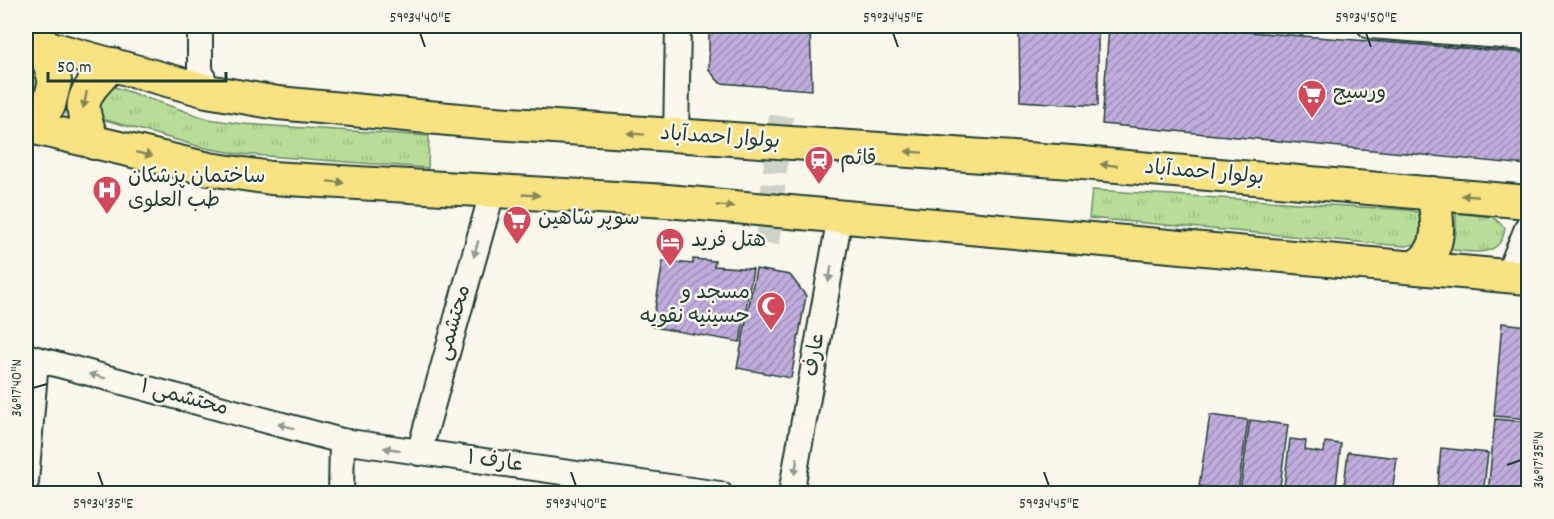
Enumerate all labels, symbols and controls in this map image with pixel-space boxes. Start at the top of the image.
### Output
text: 59°34'40"E [389,8,451,30]
text: 59°34'45"E [863,8,923,30]
text: 59°34'50"E [1335,8,1397,30]
scale bar [48,45,226,83]
text: 50 m [57,56,92,81]
supermarket icon: ورسیج [1296,78,1328,120]
place label: ورسیج [1333,79,1386,109]
one-way arrow [80,91,90,109]
street label: بولوار احمدآباد [659,120,781,158]
one-way arrow [626,129,645,138]
station icon: قائم [803,144,835,186]
place label: قائم [840,145,877,175]
one-way arrow [904,147,923,157]
one-way arrow [134,150,153,160]
street label: بولوار احمدآباد [1143,154,1265,194]
one-way arrow [1099,161,1118,170]
place label: ساختمان پزشكان طب العلوى [128,163,266,217]
hospital icon: ساختمان پزشكان طب العلوى [91,174,123,216]
one-way arrow [327,178,346,187]
one-way arrow [521,190,540,199]
one-way arrow [1461,192,1480,201]
one-way arrow [716,201,735,211]
supermarket icon: سوپر شاهین [501,204,533,246]
place label: سوپر شاهین [538,205,640,235]
hotel icon: هتل فرید [654,226,686,268]
place label: هتل فرید [691,227,766,257]
one-way arrow [471,240,480,258]
one-way arrow [825,264,834,283]
place label: مسجد و حسینیه نقویه [639,279,750,333]
street label: محتشمی [430,282,480,364]
mosque icon: مسجد و حسینیه نقویه [755,290,787,332]
street label: عارف [797,331,835,379]
text: 36°17'40"N [7,359,29,417]
one-way arrow [88,370,106,380]
street label: محتشمی ۱ [137,373,231,425]
one-way arrow [276,421,294,430]
text: 36°17'35"N [1529,431,1551,489]
one-way arrow [382,444,401,453]
street label: عارف ۱ [465,444,525,482]
one-way arrow [791,456,800,475]
text: 59°34'35"E [73,494,133,516]
text: 59°34'40"E [545,494,607,516]
text: 59°34'45"E [1019,494,1079,516]

